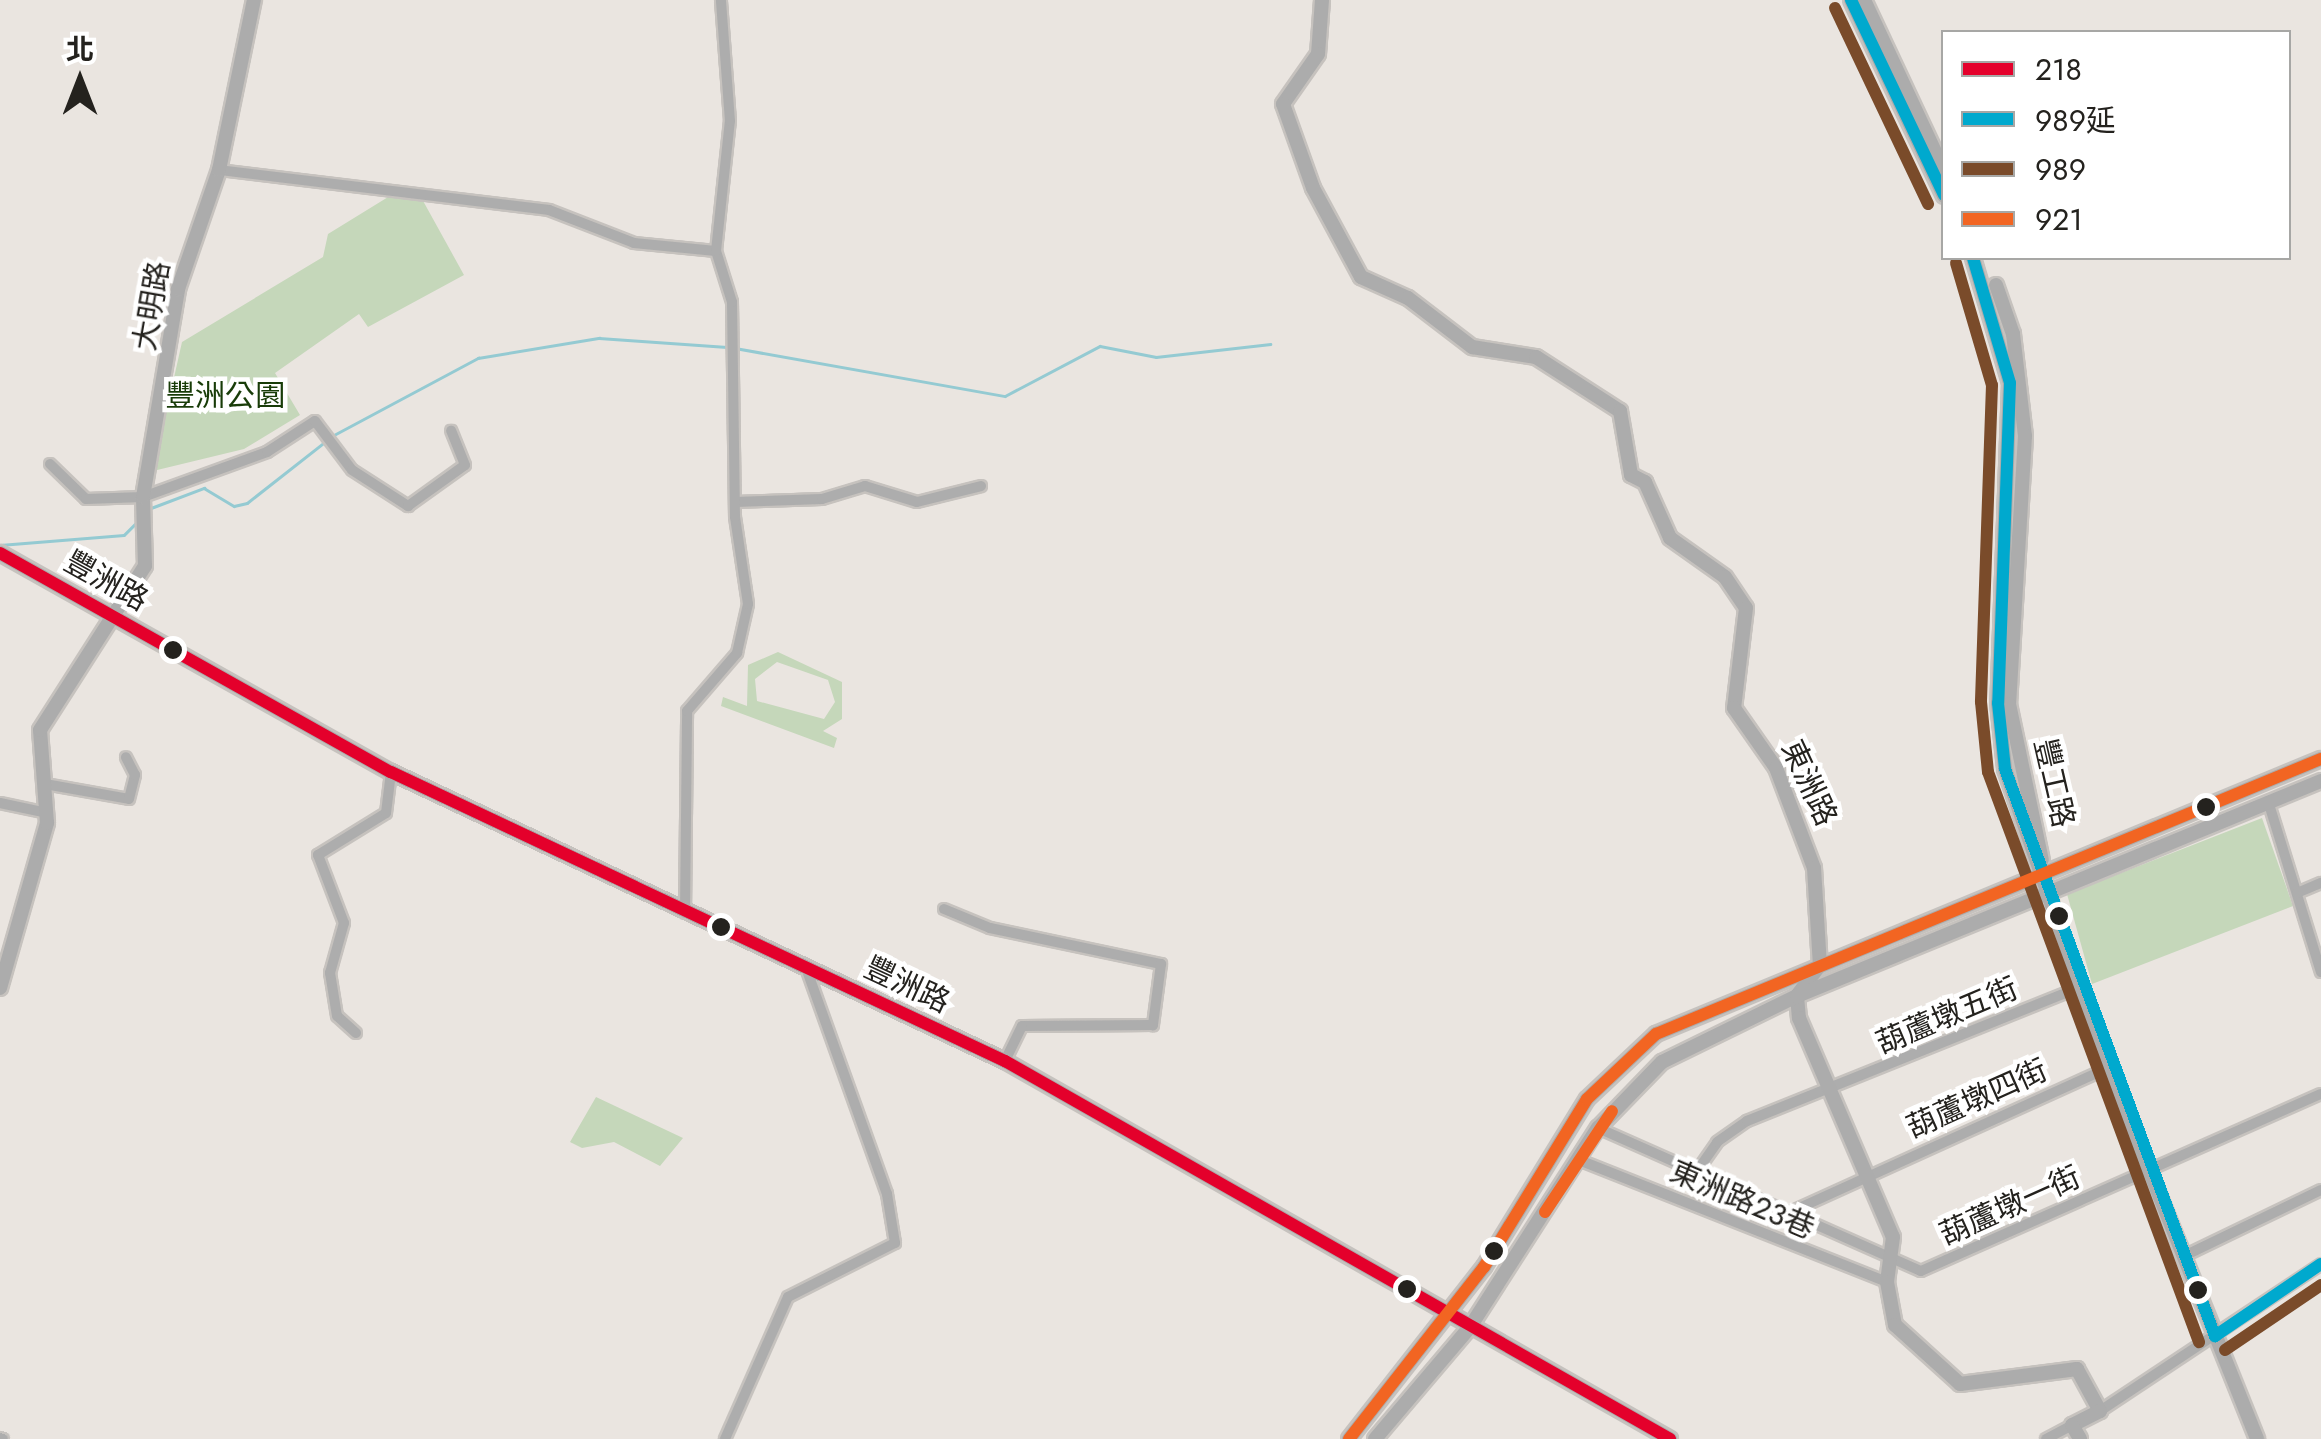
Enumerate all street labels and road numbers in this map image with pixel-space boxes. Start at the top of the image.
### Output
street label: 大明路 [126,259,178,353]
street label: 豐洲路 [58,543,154,619]
street label: 東洲路 [1774,735,1844,831]
street label: 豐工路 [2026,735,2082,831]
street label: 豐洲路 [859,950,955,1020]
street label: 葫蘆墩五街 [1871,970,2023,1062]
street label: 葫蘆墩四街 [1901,1052,2053,1146]
street label: 東洲路23巷 [1664,1153,1820,1247]
street label: 葫蘆墩一街 [1934,1159,2086,1253]

